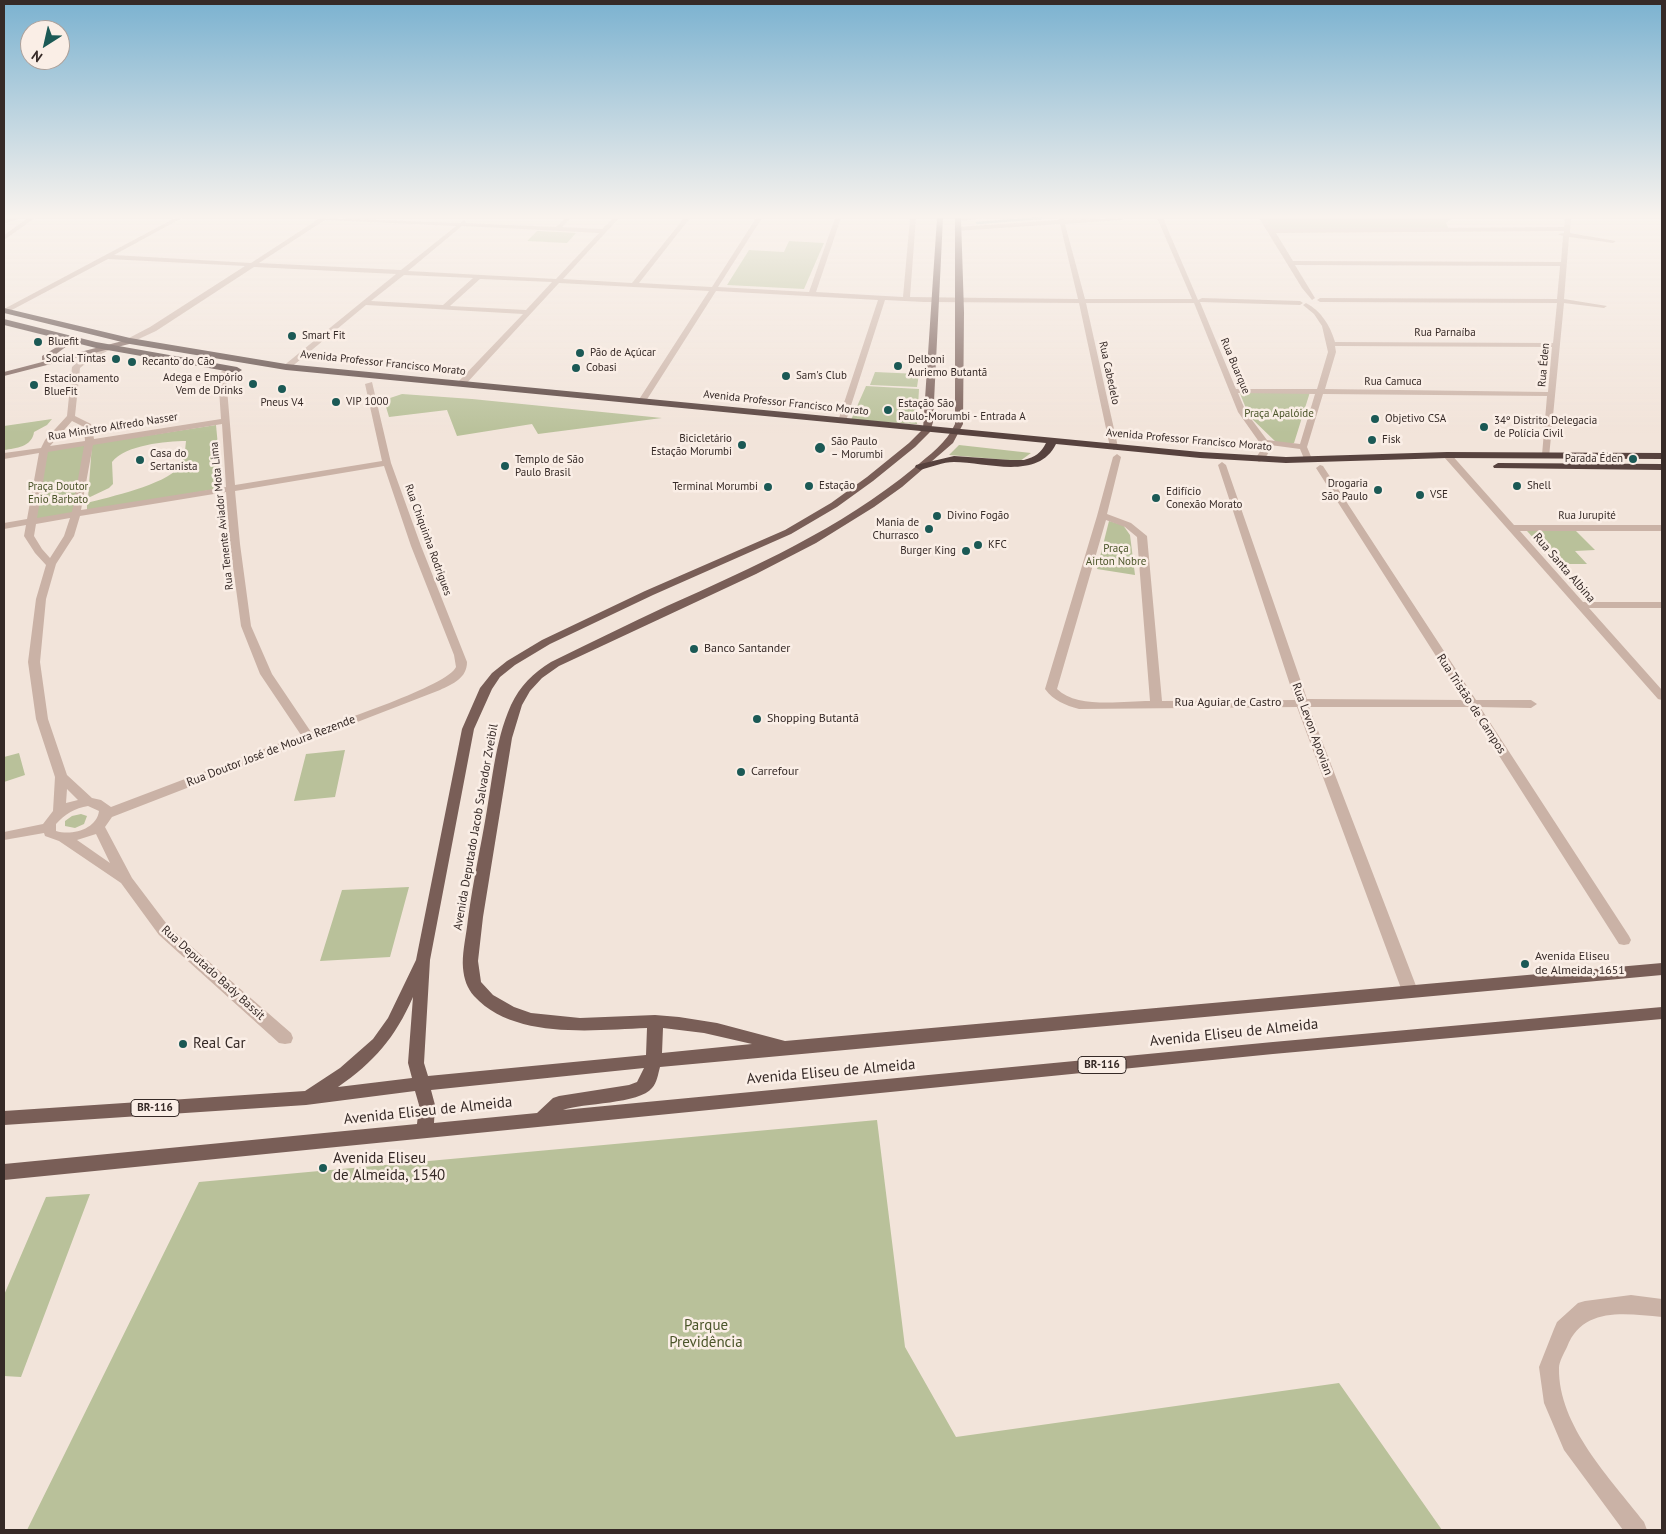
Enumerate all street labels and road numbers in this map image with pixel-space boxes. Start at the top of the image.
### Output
street label: Rua Parnaíba [1414,326,1476,340]
street label: Rua Buarque [1217,336,1253,396]
street label: Rua Cabedelo [1096,340,1122,406]
street label: Rua Éden [1536,342,1552,388]
street label: Avenida Professor Francisco Morato [300,348,466,378]
street label: Rua Camuca [1364,375,1422,389]
street label: Avenida Professor Francisco Morato [703,388,869,418]
street label: Rua Ministro Alfredo Nasser [47,410,179,444]
street label: Avenida Professor Francisco Morato [1106,426,1272,454]
street label: Rua Tenente Aviador Mota Lima [208,441,236,591]
street label: Rua Chiquinha Rodrigues [402,482,454,598]
street label: Rua Jurupité [1558,509,1616,523]
street label: Rua Santa Albina [1530,530,1598,606]
street label: Rua Tristão de Campos [1433,651,1509,757]
street label: Rua Levon Apovian [1289,681,1335,777]
street label: Rua Aguiar de Castro [1175,696,1281,710]
street label: Rua Doutor José de Moura Rezende [185,712,357,790]
street label: Avenida Deputado Jacob Salvador Zveibil [451,723,501,931]
street label: Rua Deputado Bady Bassit [158,923,268,1023]
street label: Avenida Eliseu de Almeida [1149,1015,1319,1051]
street label: Avenida Eliseu de Almeida [746,1056,916,1088]
road number: BR-116 [1078,1056,1126,1074]
street label: Avenida Eliseu de Almeida [343,1093,513,1129]
road number: BR-116 [131,1100,179,1116]

